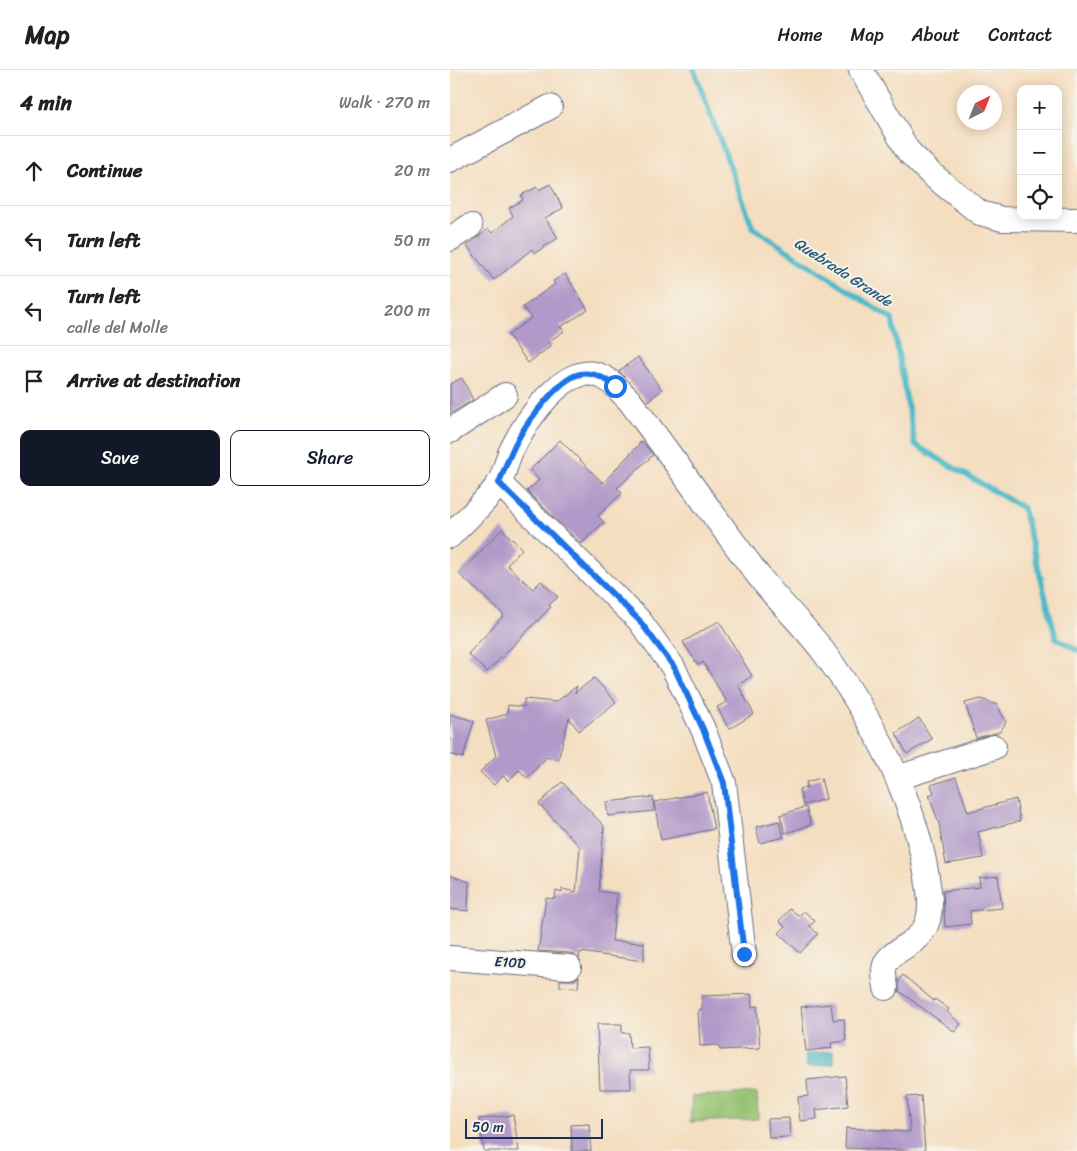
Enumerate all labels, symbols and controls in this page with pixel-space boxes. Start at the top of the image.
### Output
text: Map [25,14,69,56]
text: Home [778,19,823,51]
text: Map [851,19,884,51]
text: About [912,19,960,51]
text: Contact [988,19,1052,51]
text: 4 min [20,84,72,122]
north arrow [957,85,1002,130]
map controls [1017,85,1062,220]
button: + [1017,85,1062,130]
text: Walk · 270 m [339,88,430,117]
button: − [1017,130,1062,175]
text: Continue [67,154,143,187]
text: 20 m [394,156,430,185]
icon: ahead [20,157,48,185]
button: locate [1017,175,1062,220]
text: Turn left [67,224,140,257]
text: 50 m [394,226,430,255]
icon: left [20,227,48,255]
water label: Quebrada Grande [789,230,899,315]
text: Turn left [67,280,140,313]
text: 200 m [384,296,430,325]
icon: left [20,297,48,325]
text: calle del Molle [67,313,168,342]
text: Arrive at destination [67,364,240,397]
icon: arrive [20,367,48,395]
route start [604,375,627,398]
button: Save [20,430,220,486]
button: Share [230,430,430,486]
route end [733,943,756,966]
street label: E10D [494,949,527,976]
text: 50 m [472,1115,504,1140]
scale bar [465,1116,602,1139]

